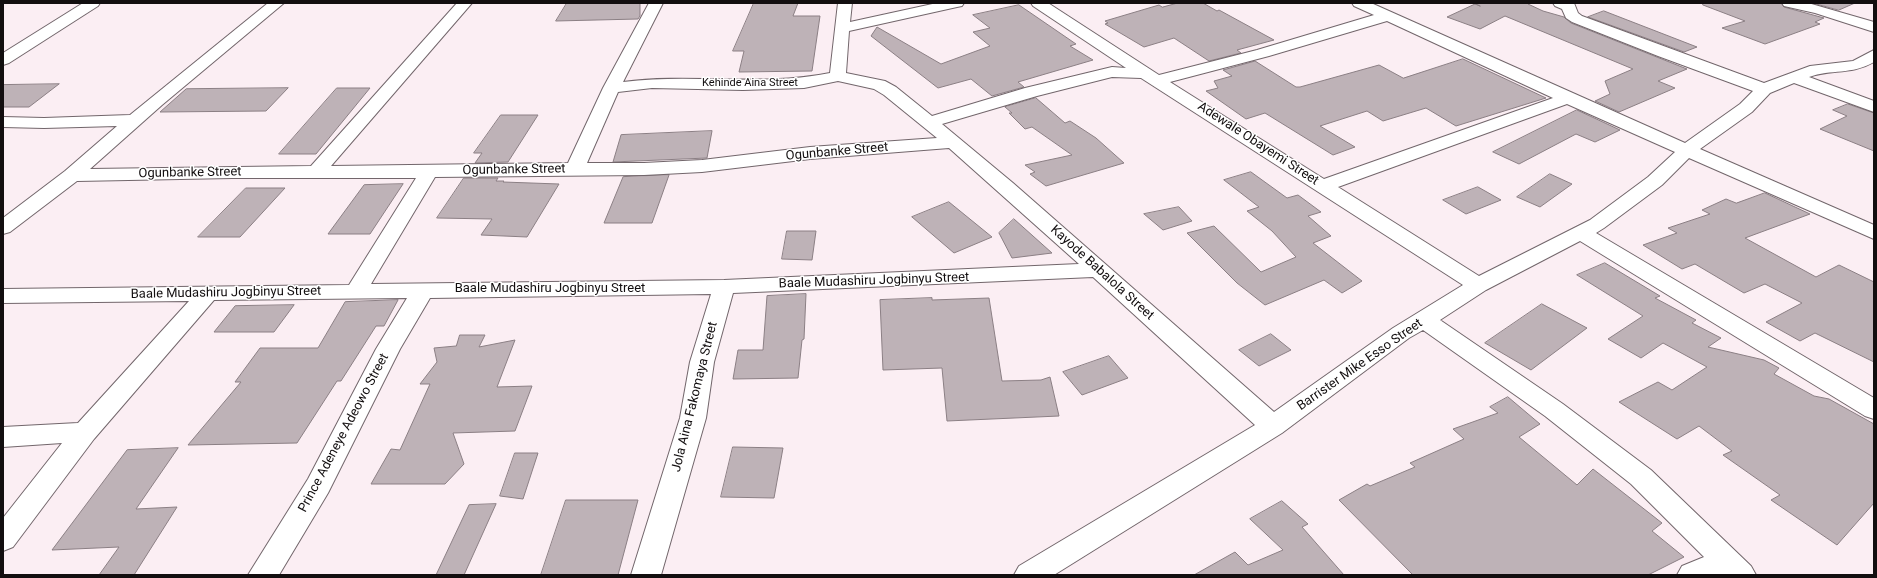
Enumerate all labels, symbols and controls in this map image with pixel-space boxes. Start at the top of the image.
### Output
street label: Kehinde Aina Street [702,76,798,90]
street label: Adewale Obayemi Street [1195,99,1321,189]
street label: Ogunbanke Street [785,140,889,164]
street label: Ogunbanke Street [462,161,566,179]
street label: Ogunbanke Street [138,164,242,182]
street label: Kayode Babalola Street [1047,222,1157,324]
street label: Baale Mudashiru Jogbinyu Street [778,270,970,292]
street label: Baale Mudashiru Jogbinyu Street [455,281,645,297]
street label: Baale Mudashiru Jogbinyu Street [131,284,321,302]
street label: Barrister Mike Esso Street [1294,316,1426,414]
street label: Jola Aina Fakomaya Street [669,320,721,474]
street label: Prince Adeneye Adeowo Street [295,351,393,515]

